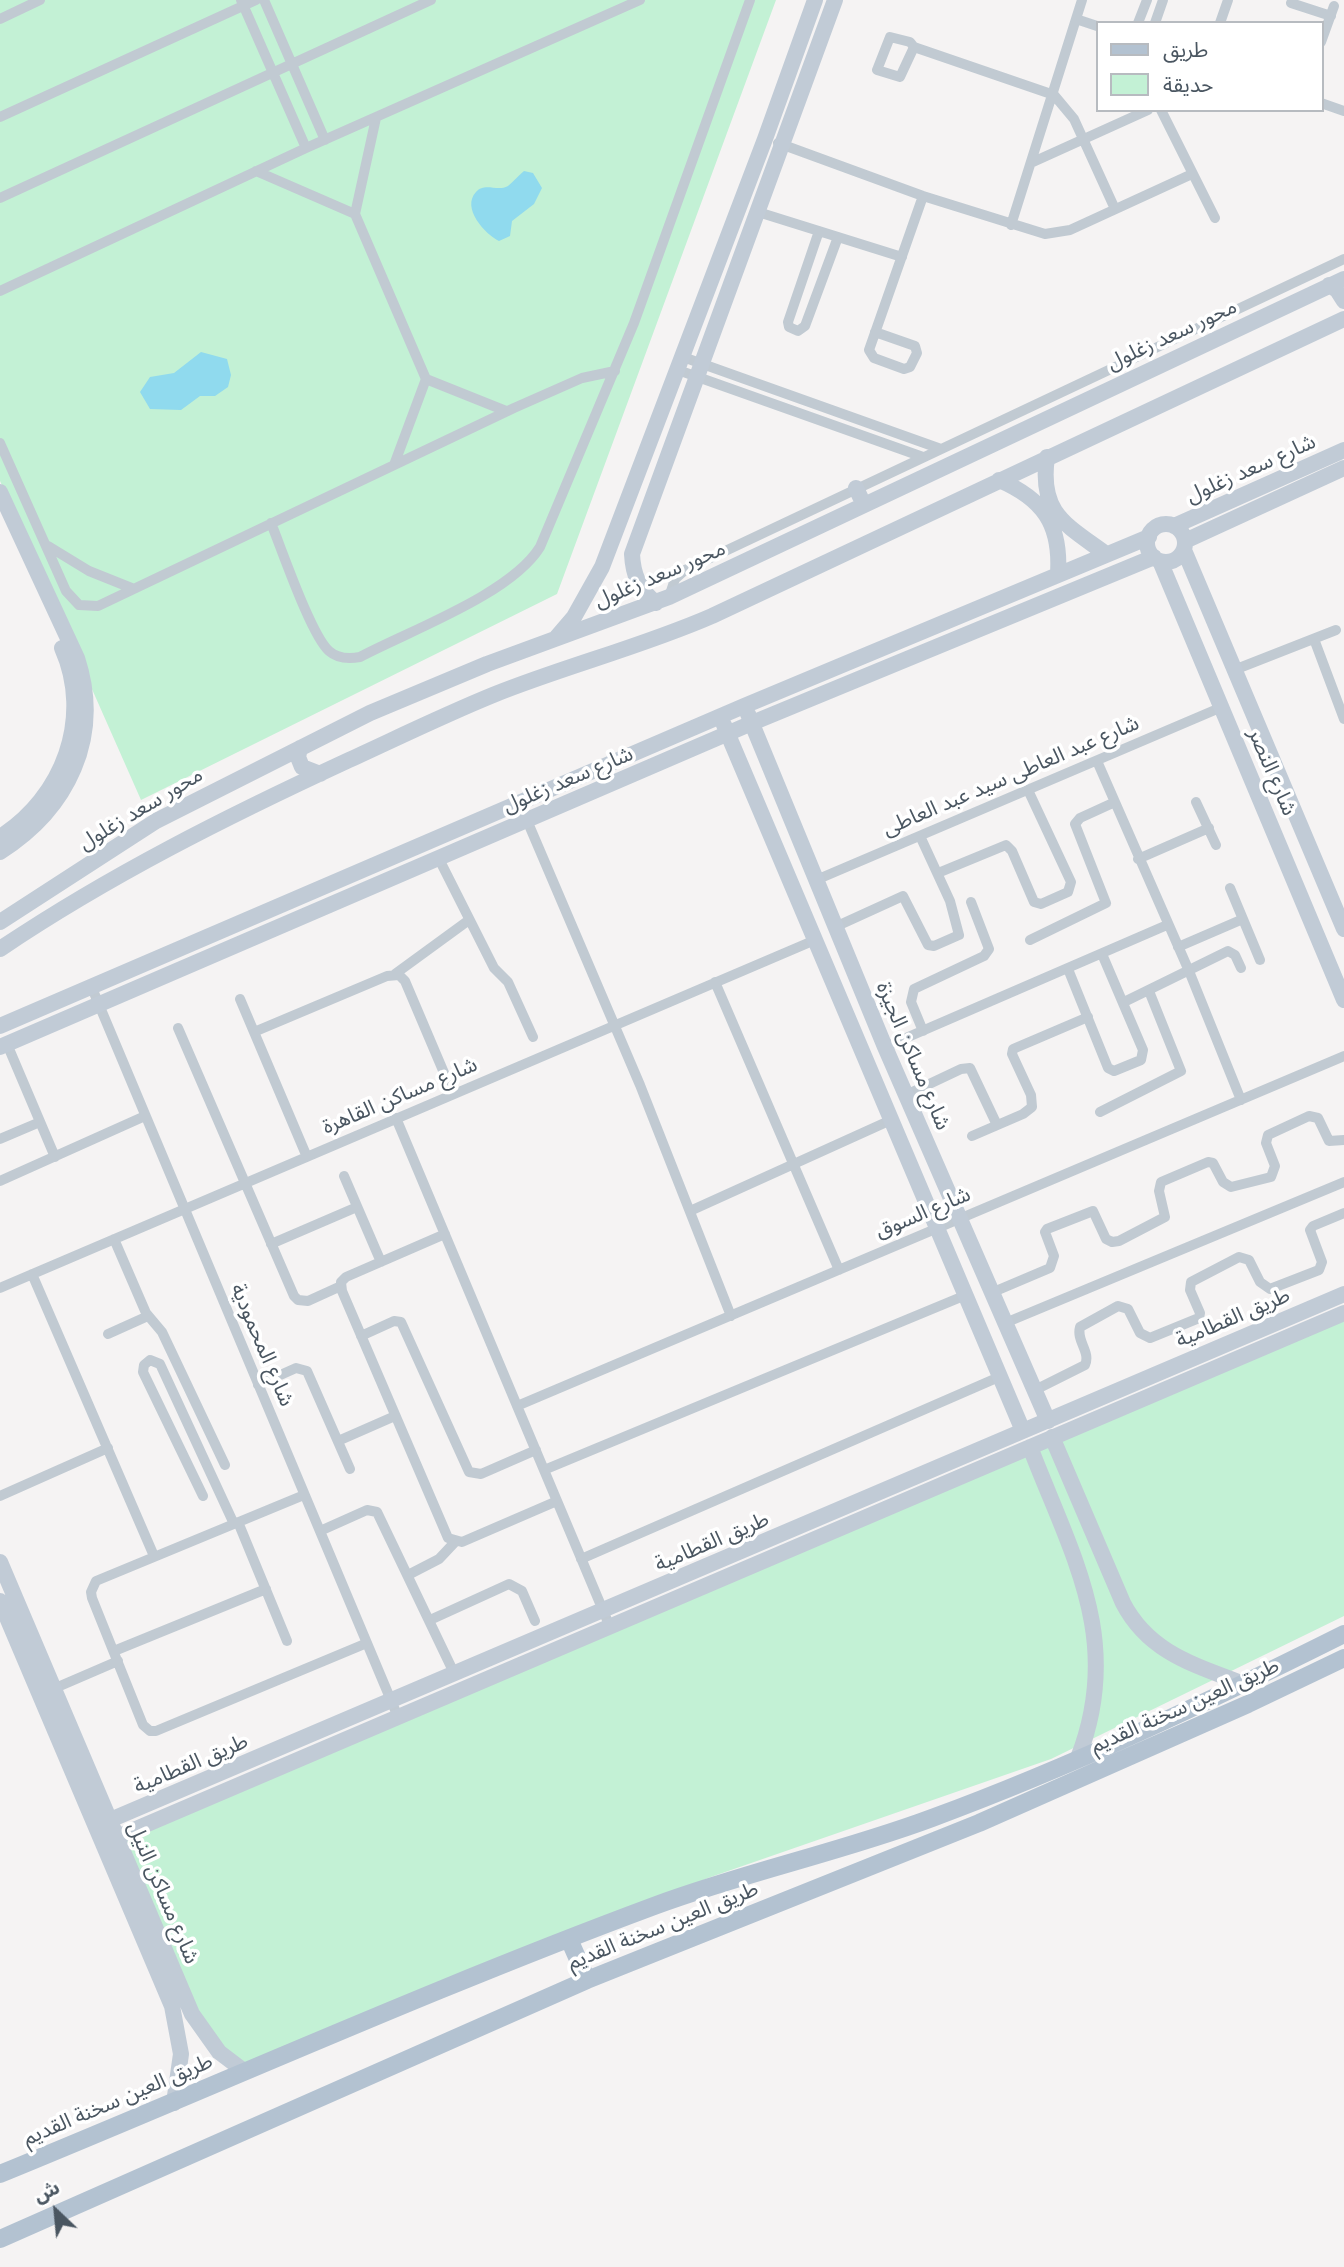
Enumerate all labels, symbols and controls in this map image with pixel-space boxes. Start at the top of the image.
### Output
legend [1096,21,1323,112]
text: طريق [1163,37,1208,62]
text: حديقة [1163,72,1213,97]
street label: محور سعد زغلول [1103,294,1241,376]
street label: شارع سعد زغلول [1182,429,1320,509]
street label: محور سعد زغلول [591,536,729,614]
street label: شارع عبد العاطى سيد عبد العاطى [879,710,1143,842]
street label: شارع النصر [1242,725,1302,819]
street label: شارع سعد زغلول [499,741,637,819]
street label: محور سعد زغلول [74,762,208,856]
street label: شارع مساكن الجيزة [870,978,956,1134]
street label: شارع مساكن القاهرة [319,1052,481,1140]
street label: شارع السوق [872,1182,974,1244]
street label: شارع المحمودية [225,1280,299,1410]
street label: طريق القطامية [1172,1283,1294,1353]
street label: طريق القطامية [651,1507,773,1577]
street label: طريق العين سخنة القديم [1087,1653,1283,1759]
street label: طريق القطامية [130,1729,252,1799]
street label: شارع مساكن النيل [122,1818,204,1968]
street label: طريق العين سخنة القديم [564,1876,762,1976]
street label: طريق العين سخنة القديم [19,2049,217,2151]
north arrow [21,2176,91,2246]
text: ش [30,2176,63,2208]

